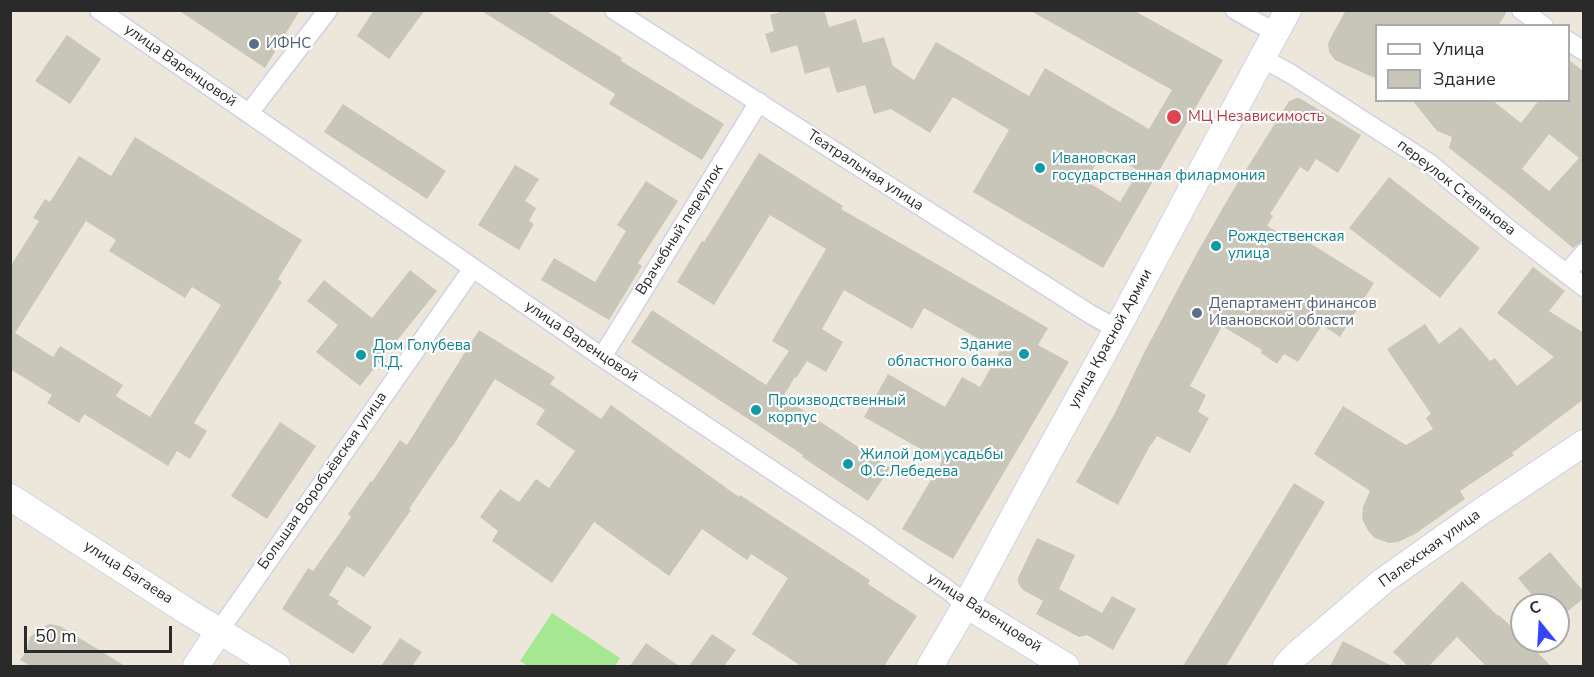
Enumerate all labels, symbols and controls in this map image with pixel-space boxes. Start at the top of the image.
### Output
street label: улица Варенцовой [121,21,239,111]
legend [1375,24,1570,102]
place label: ИФНС [266,35,311,53]
marker: ИФНС [247,37,261,51]
text: Улица [1433,37,1484,61]
text: Здание [1433,67,1496,91]
marker: МЦ Независимость [1165,108,1183,126]
place label: МЦ Независимость [1188,108,1325,126]
street label: Театральная улица [803,127,927,215]
street label: переулок Степанова [1393,136,1519,240]
place label: Ивановская государственная филармония [1052,150,1266,185]
street label: Врачебный переулок [632,161,728,299]
marker: Ивановская государственная филармония [1033,161,1047,175]
place label: Рождественская улица [1228,228,1345,263]
marker: Рождественская улица [1209,239,1223,253]
street label: улица Красной Армии [1065,266,1157,412]
place label: Департамент финансов Ивановской области [1209,295,1377,330]
street label: улица Варенцовой [521,297,641,387]
marker: Департамент финансов Ивановской области [1190,306,1204,320]
place label: Здание областного банка [887,336,1012,371]
place label: Дом Голубева П.Д. [373,337,471,372]
marker: Здание областного банка [1017,347,1031,361]
marker: Дом Голубева П.Д. [354,348,368,362]
street label: Большая Воробьёвская улица [255,389,391,573]
place label: Производственный корпус [768,392,906,427]
marker: Производственный корпус [749,403,763,417]
place label: Жилой дом усадьбы Ф.С.Лебедева [860,446,1003,481]
marker: Жилой дом усадьбы Ф.С.Лебедева [841,457,855,471]
street label: Палехская улица [1376,506,1484,592]
street label: улица Багаева [80,537,176,609]
street label: улица Варенцовой [923,569,1045,657]
north arrow [1510,593,1570,653]
text: С [1526,596,1544,620]
scale bar [27,614,176,652]
text: 50 m [35,624,77,648]

